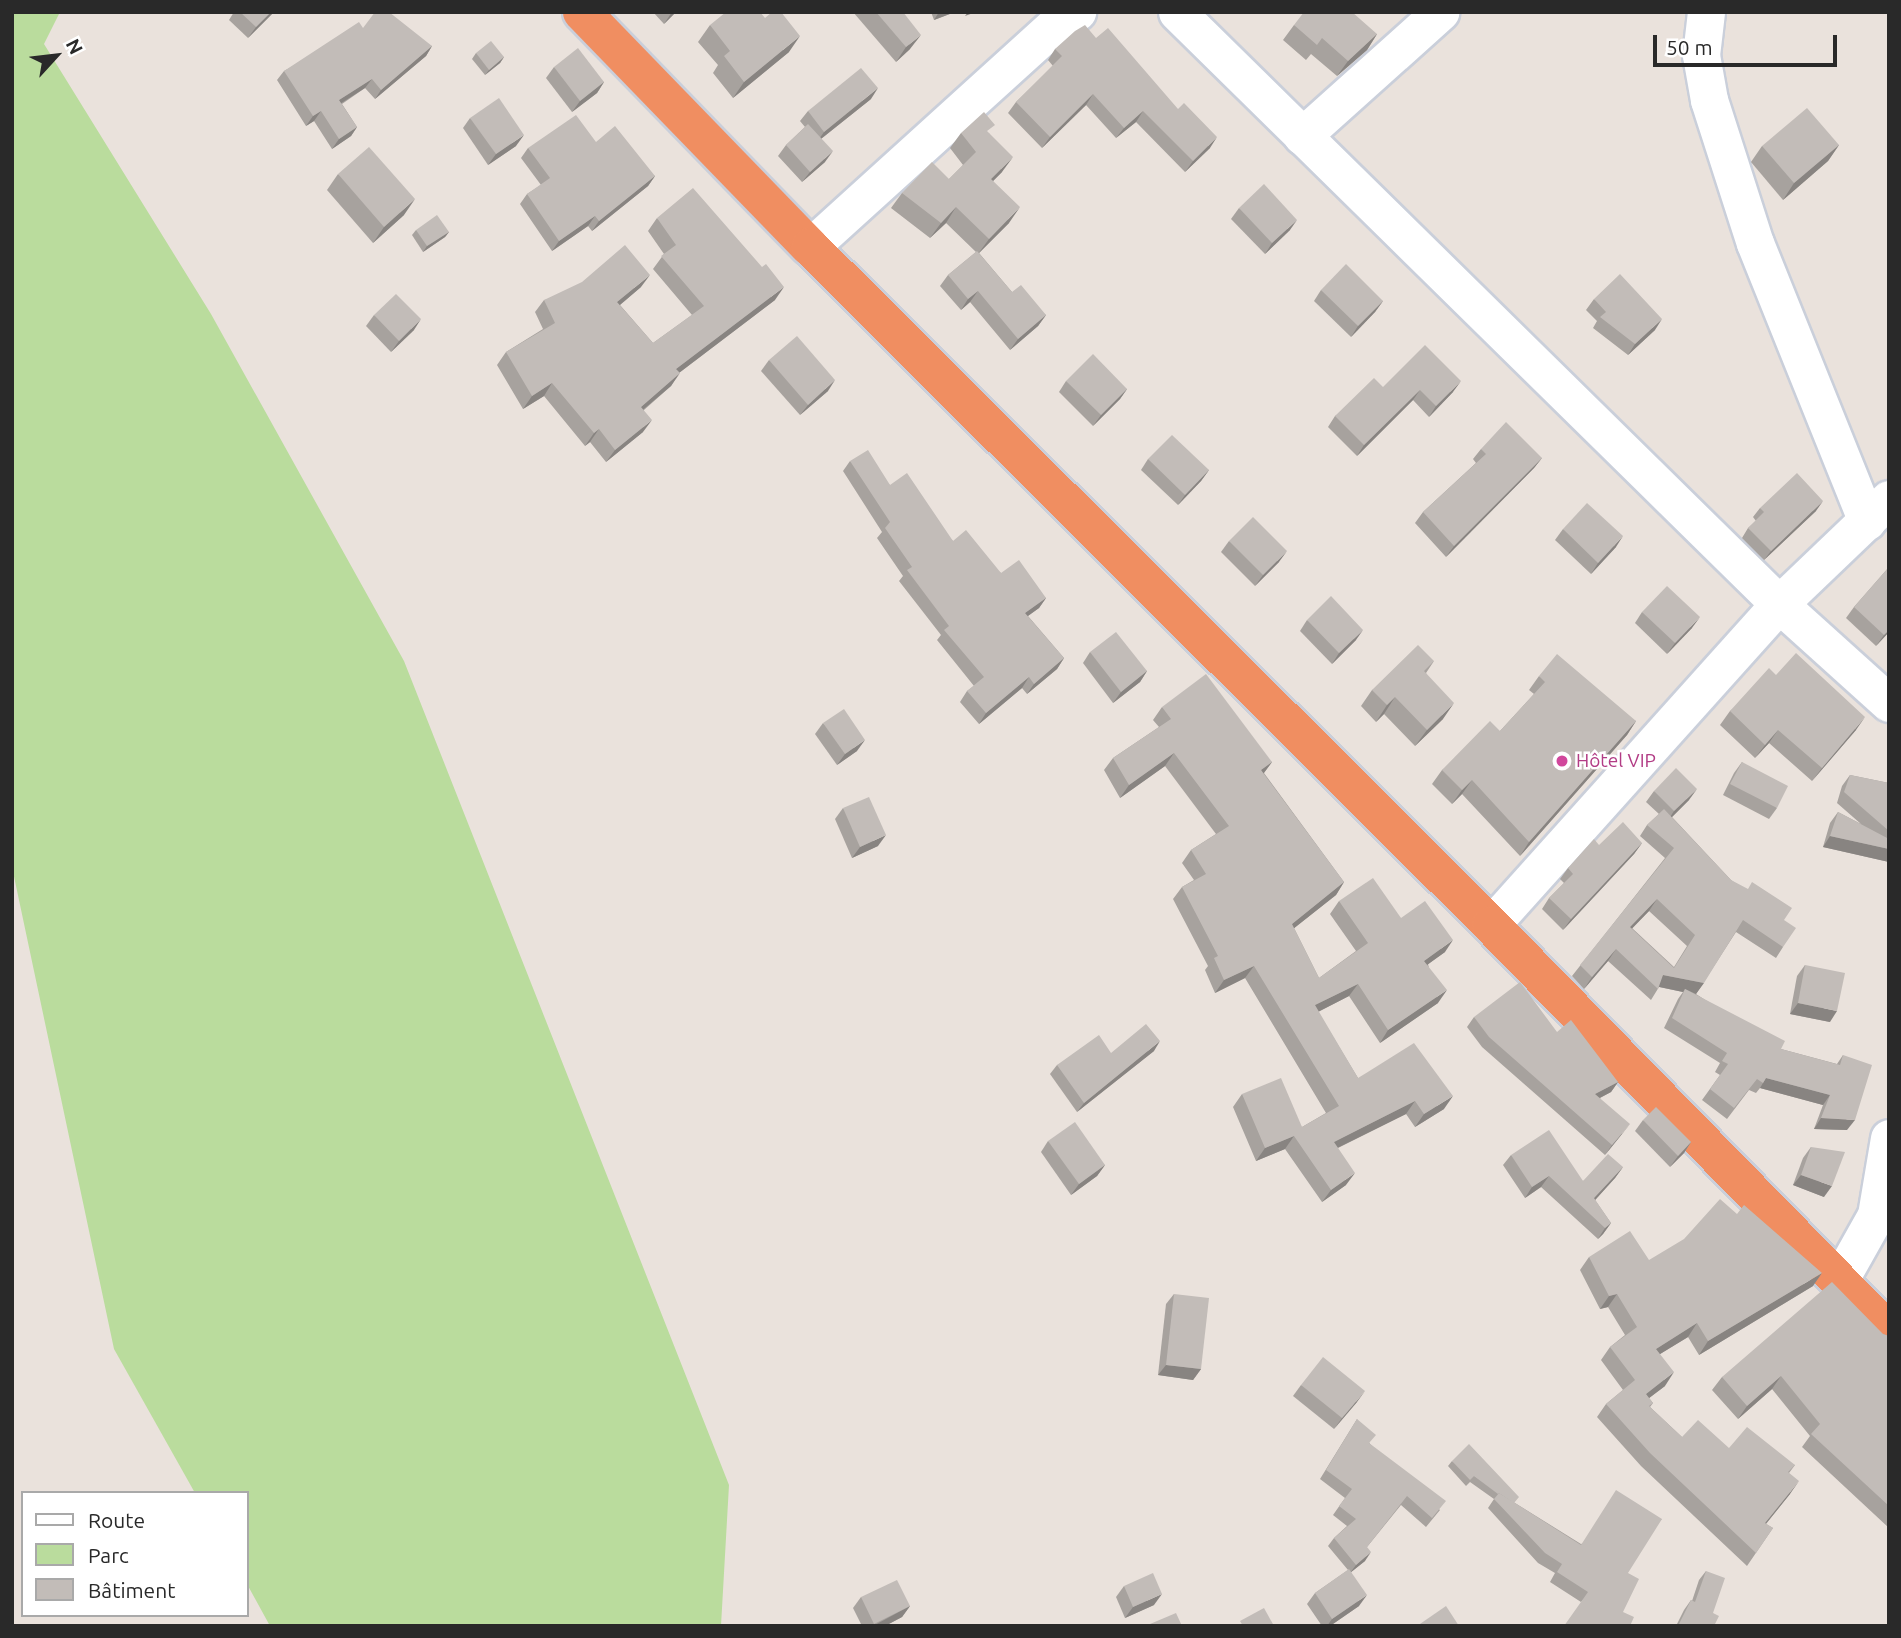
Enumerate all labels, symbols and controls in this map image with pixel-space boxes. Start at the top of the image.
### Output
north arrow [21,21,91,91]
scale bar [1656,21,1840,65]
text: N [62,35,88,58]
text: 50 m [1666,35,1713,59]
place label: Hôtel VIP [1576,750,1656,772]
marker: Hôtel VIP [1554,753,1570,769]
legend [21,1491,248,1617]
text: Route [88,1508,145,1532]
text: Parc [88,1543,129,1567]
text: Bâtiment [88,1578,175,1602]

